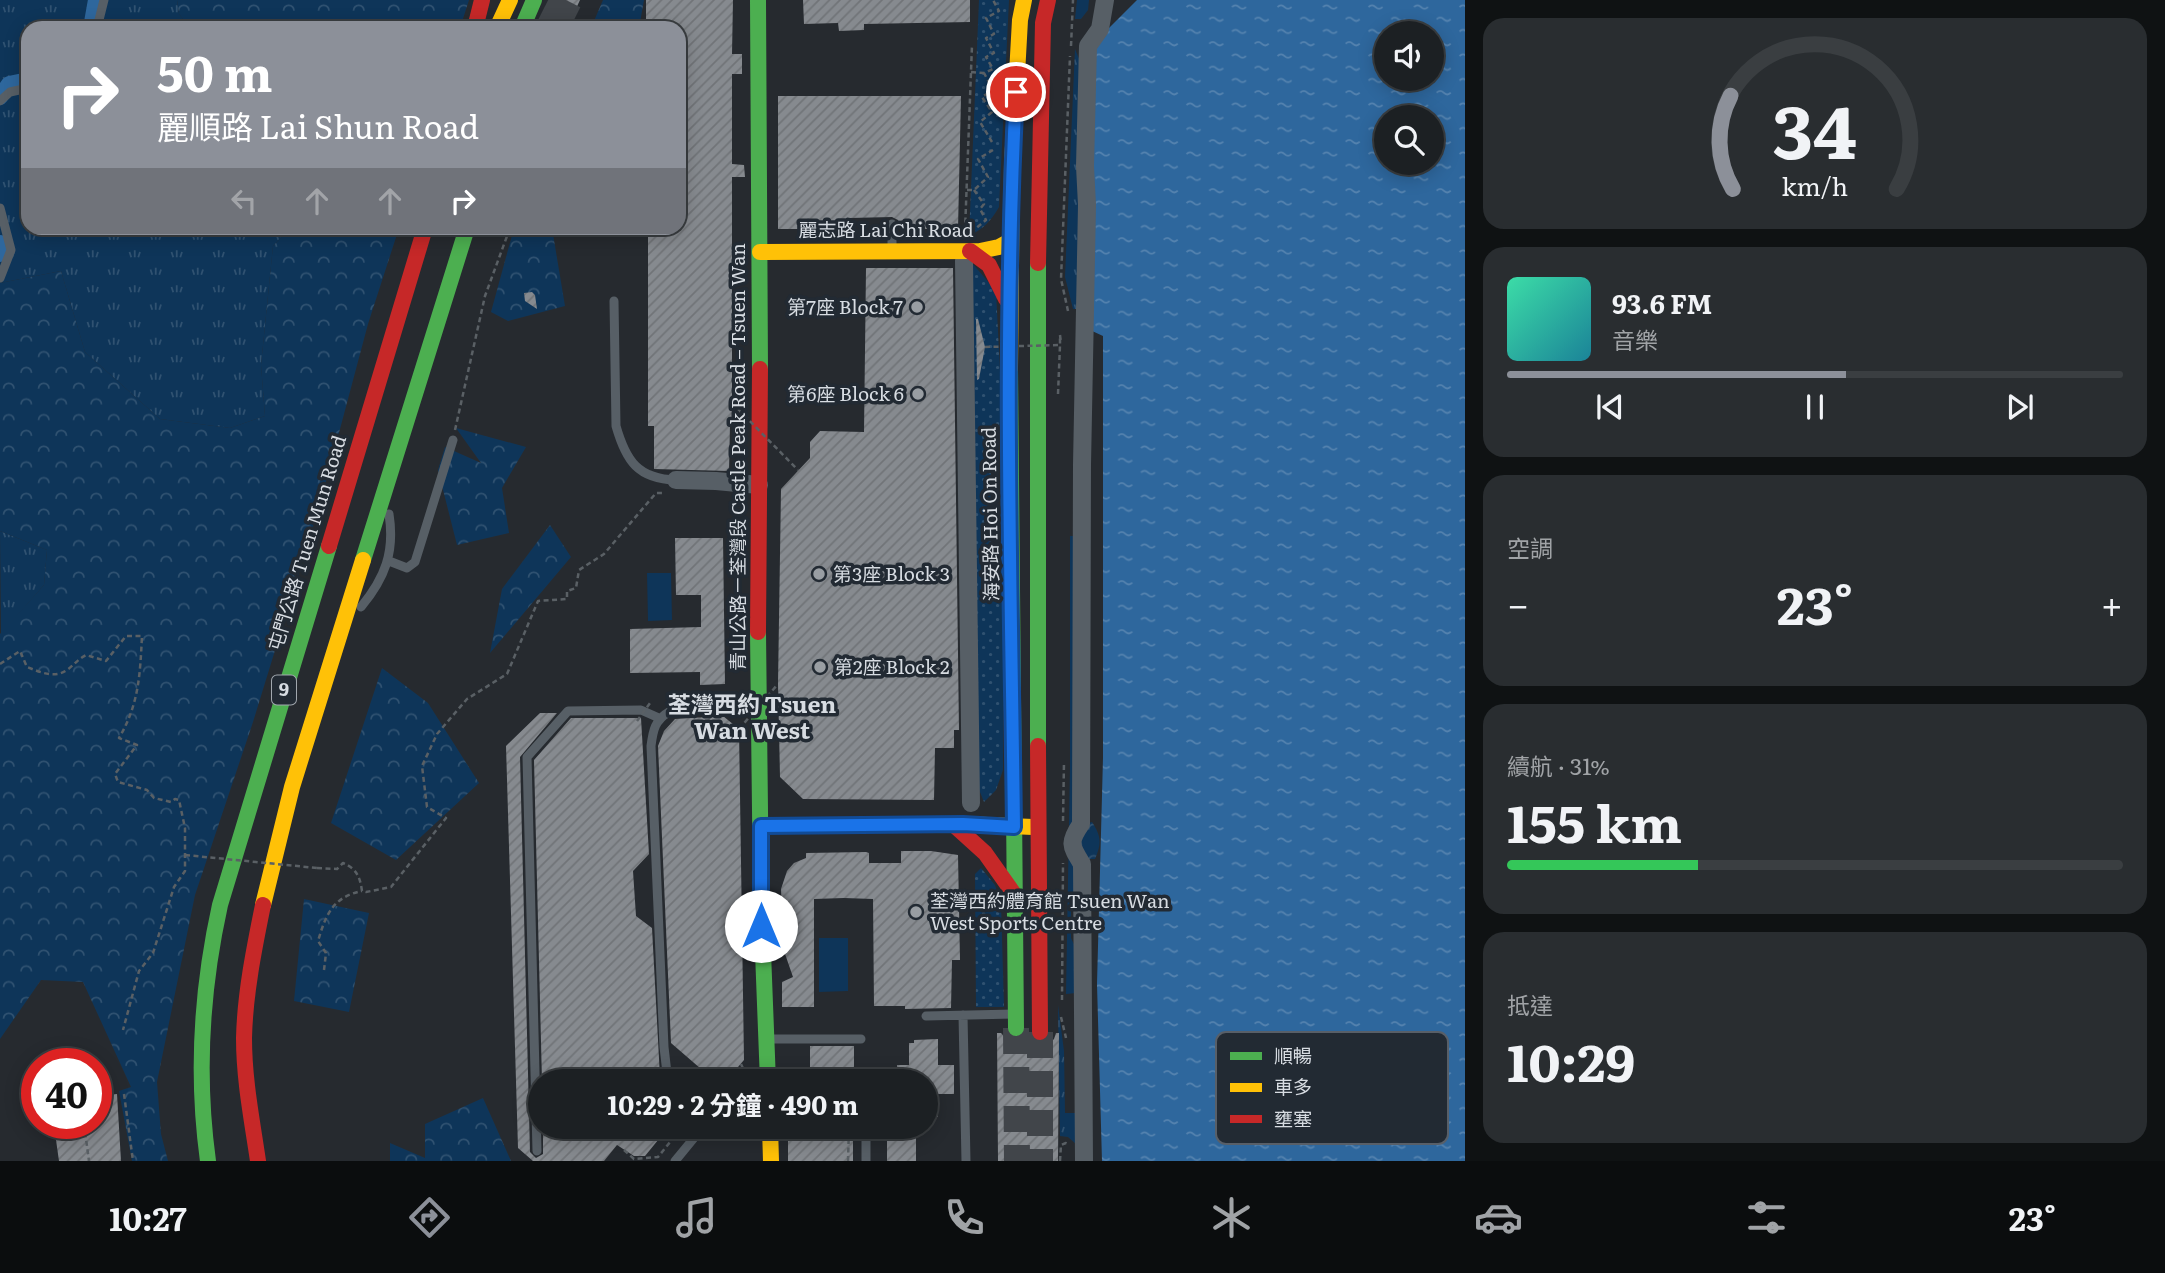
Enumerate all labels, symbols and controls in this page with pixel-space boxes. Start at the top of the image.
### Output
map controls [1374,21,1444,175]
button: sound [1374,21,1444,91]
text: 50 m [157,34,273,107]
icon: right [42,49,133,140]
pin [986,62,1046,122]
icon: arrive [997,73,1035,111]
text: 34 [1773,74,1857,182]
text: 麗順路 Lai Shun Road [157,101,479,149]
button: search [1374,105,1444,175]
text: km/h [1782,167,1848,204]
icon: left [225,182,263,220]
icon: ahead [298,182,336,220]
icon: ahead [371,182,409,220]
icon: right [444,182,482,220]
street label: 麗志路 Lai Chi Road [798,215,974,243]
street label: 青山公路－荃灣段 Castle Peak Road – Tsuen Wan [723,243,751,671]
text: 93.6 FM [1612,283,1712,322]
place label: 第7座 Block 7 [787,292,903,320]
marker: 第7座 Block 7 [909,299,925,315]
text: 音樂 [1612,322,1658,356]
place label: 第6座 Block 6 [787,379,904,407]
marker: 第6座 Block 6 [910,386,926,402]
icon: previous [1591,388,1629,426]
icon: pause [1796,388,1834,426]
icon: next [2001,388,2039,426]
street label: 海安路 Hoi On Road [973,426,1005,602]
street label: 屯門公路 Tuen Mun Road [260,431,352,654]
text: 空調 [1507,530,1553,564]
place label: 第3座 Block 3 [833,559,950,587]
text: 23° [1777,564,1853,641]
marker: 第3座 Block 3 [811,566,827,582]
text: − [1507,574,1529,631]
text: + [2101,574,2123,631]
place label: 第2座 Block 2 [834,652,950,680]
marker: 第2座 Block 2 [812,659,828,675]
road number: 9 [272,676,296,704]
district label: 荃灣西約 Tsuen Wan West [668,686,836,746]
text: 續航 · 31% [1507,748,1610,782]
text: 155 km [1507,782,1682,859]
place label: 荃灣西約體育館 Tsuen Wan West Sports Centre [930,886,1170,936]
position arrow [724,889,798,963]
marker: 荃灣西約體育館 Tsuen Wan West Sports Centre [908,904,924,920]
text: 抵達 [1507,987,1553,1021]
text: 10:29 [1507,1021,1635,1098]
legend [1216,1032,1448,1144]
text: 順暢 [1274,1041,1312,1069]
speed limit sign: 40 [21,1048,112,1139]
text: 車多 [1274,1072,1312,1100]
text: 10:29 · 2 分鐘 · 490 m [607,1084,859,1123]
text: 壅塞 [1274,1104,1312,1132]
text: 10:27 [109,1193,187,1241]
icon: directions [405,1193,454,1242]
icon: music [672,1193,721,1242]
icon: phone [940,1193,989,1242]
icon: climate [1207,1193,1256,1242]
icon: car [1474,1193,1523,1242]
icon: filters [1742,1193,1791,1242]
text: 23° [2009,1193,2056,1241]

